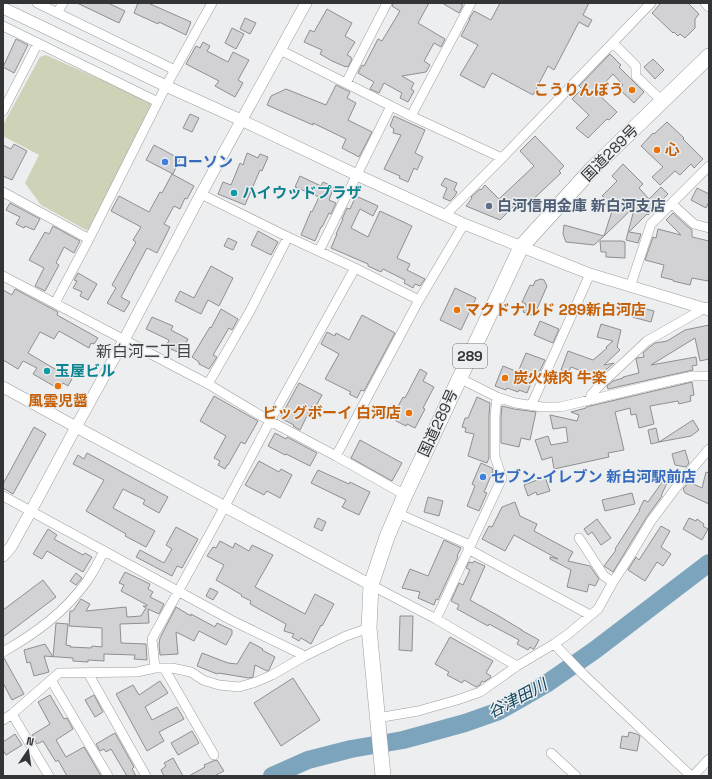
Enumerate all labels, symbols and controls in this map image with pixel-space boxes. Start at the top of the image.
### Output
place label: こうりんぼう [534,80,624,99]
marker: こうりんぼう [627,85,637,95]
street label: 国道289号 [577,120,642,185]
place label: 心 [665,140,680,159]
marker: 心 [652,145,662,155]
place label: ローソン [173,152,233,171]
marker: ローソン [160,157,170,167]
place label: ハイウッドプラザ [242,183,362,202]
marker: ハイウッドプラザ [229,188,239,198]
place label: 白河信用金庫 新白河支店 [497,196,666,215]
marker: 白河信用金庫 新白河支店 [484,201,494,211]
place label: マクドナルド 289新白河店 [465,300,646,319]
marker: マクドナルド 289新白河店 [452,305,462,315]
district label: 新白河二丁目 [96,341,192,362]
road number: 289 [453,344,487,368]
place label: 玉屋ビル [55,361,115,380]
marker: 玉屋ビル [42,366,52,376]
place label: 炭火焼肉 牛楽 [513,368,607,387]
marker: 炭火焼肉 牛楽 [500,373,510,383]
marker: 風雲児醤 [53,381,63,391]
street label: 国道289号 [414,386,461,460]
place label: 風雲児醤 [28,391,88,410]
place label: ビッグボーイ 白河店 [262,403,401,422]
marker: ビッグボーイ 白河店 [404,408,414,418]
place label: セブン‐イレブン 新白河駅前店 [491,467,696,486]
marker: セブン‐イレブン 新白河駅前店 [478,472,488,482]
water label: 谷津田川 [484,673,552,723]
north arrow [8,731,48,771]
text: N [25,734,35,749]

